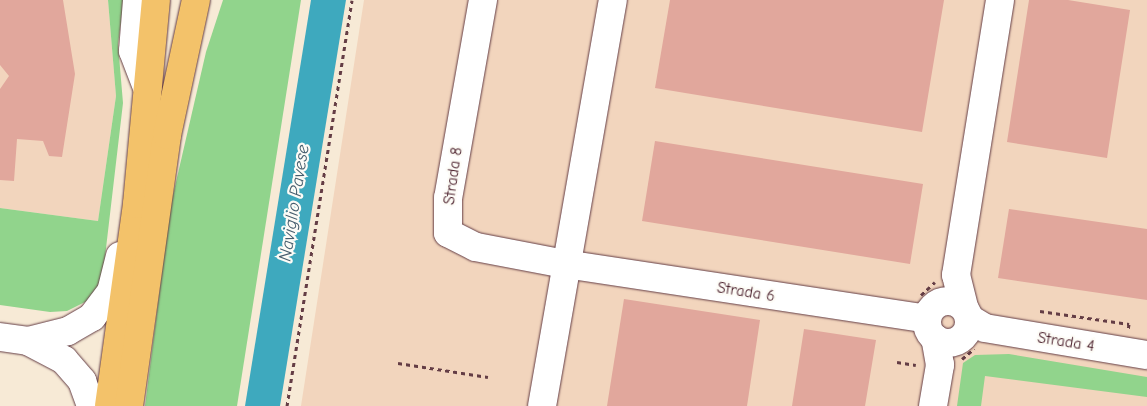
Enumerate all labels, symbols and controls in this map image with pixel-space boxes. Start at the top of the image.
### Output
water label: Naviglio Pavese [275,143,315,263]
street label: Strada 8 [439,146,467,206]
street label: Strada 6 [716,278,776,306]
street label: Strada 4 [1036,328,1096,356]

